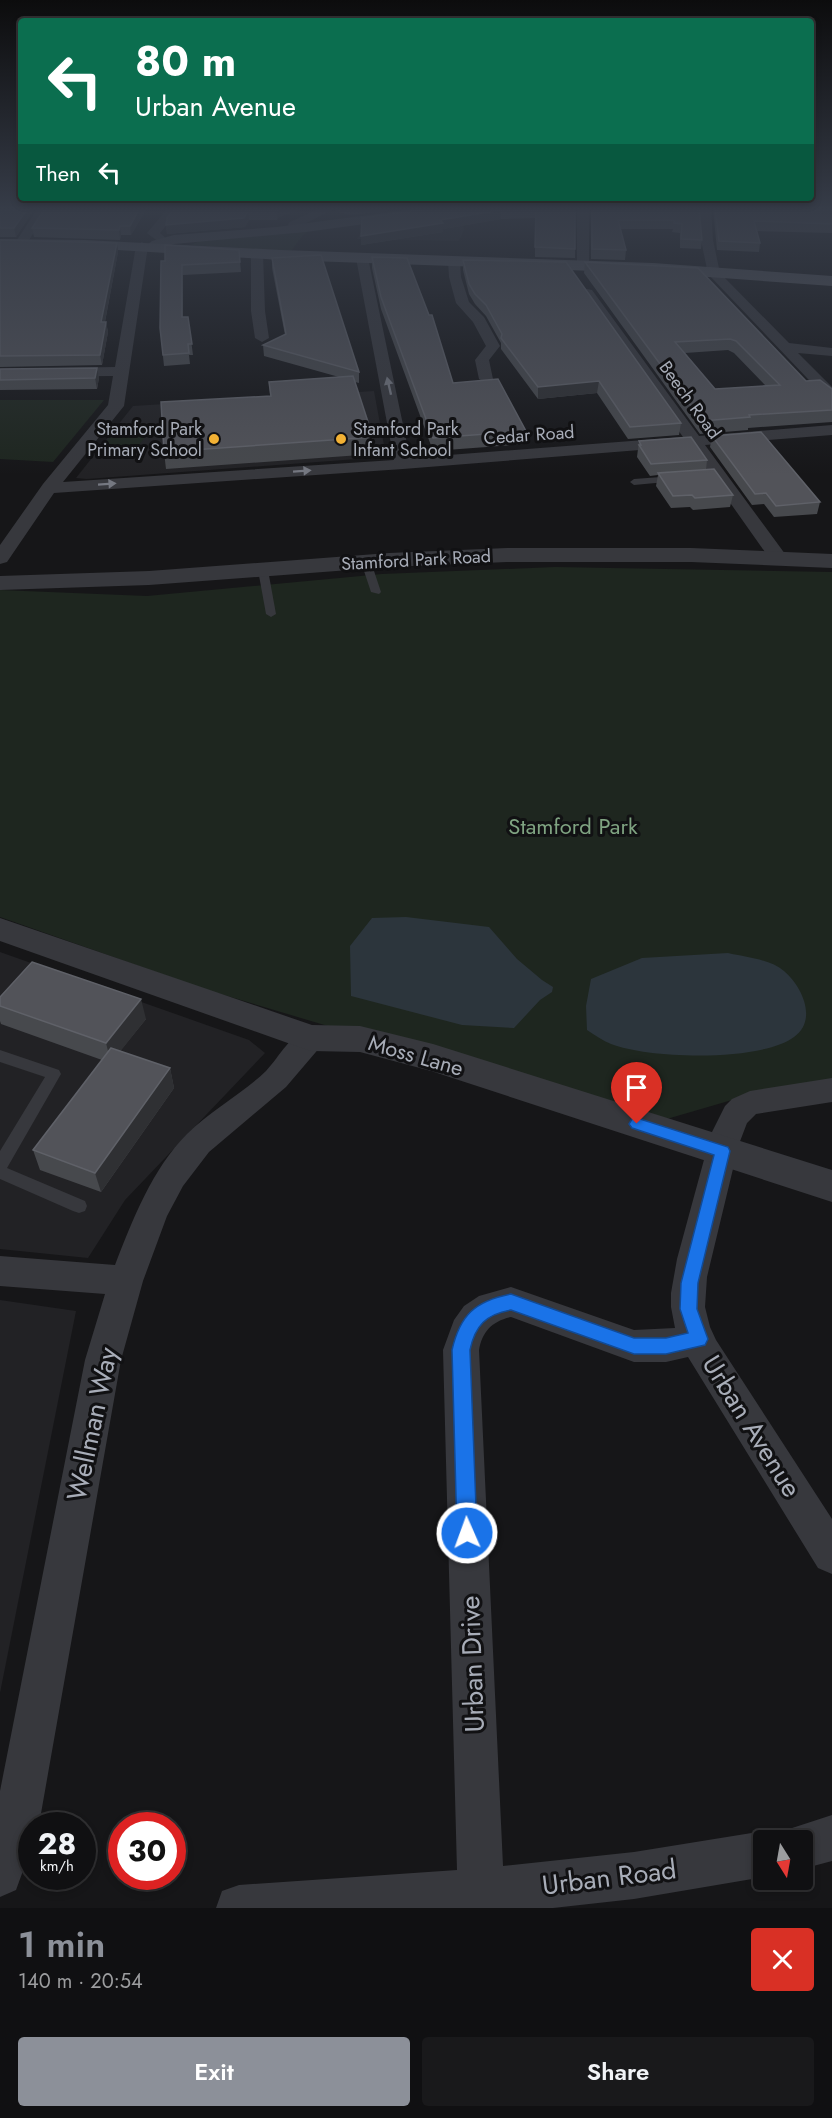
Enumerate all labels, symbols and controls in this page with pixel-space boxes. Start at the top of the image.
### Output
text: 80 m [135,31,236,92]
icon: left [36,42,114,120]
text: Urban Avenue [135,87,296,126]
icon: left [93,156,126,189]
text: Then [36,157,81,189]
street label: Beech Road [653,356,727,444]
one-way arrow [384,376,393,395]
place label: Stamford Park Primary School [87,416,202,463]
place label: Stamford Park Infant School [353,416,459,463]
street label: Cedar Road [483,419,575,451]
marker: Stamford Park Primary School [207,432,221,446]
marker: Stamford Park Infant School [334,432,348,446]
one-way arrow [292,466,311,476]
one-way arrow [97,480,116,489]
street label: Stamford Park Road [340,543,492,577]
park label: Stamford Park [508,810,638,842]
street label: Moss Lane [365,1026,467,1084]
pin [611,1062,662,1124]
icon: arrive [620,1071,653,1104]
street label: Wellman Way [57,1344,127,1504]
street label: Urban Avenue [693,1347,811,1505]
position arrow [435,1501,499,1565]
street label: Urban Drive [450,1595,494,1733]
speed limit sign: 30 [108,1812,186,1890]
text: 28 [38,1822,76,1865]
north arrow [753,1830,813,1890]
map controls [753,1830,813,1890]
street label: Urban Road [540,1849,678,1905]
text: km/h [40,1855,74,1877]
text: 1 min [18,1918,105,1970]
button: close [751,1928,814,1991]
text: 140 m · 20:54 [18,1967,143,1996]
button: Exit [18,2037,410,2106]
button: Share [422,2037,814,2106]

